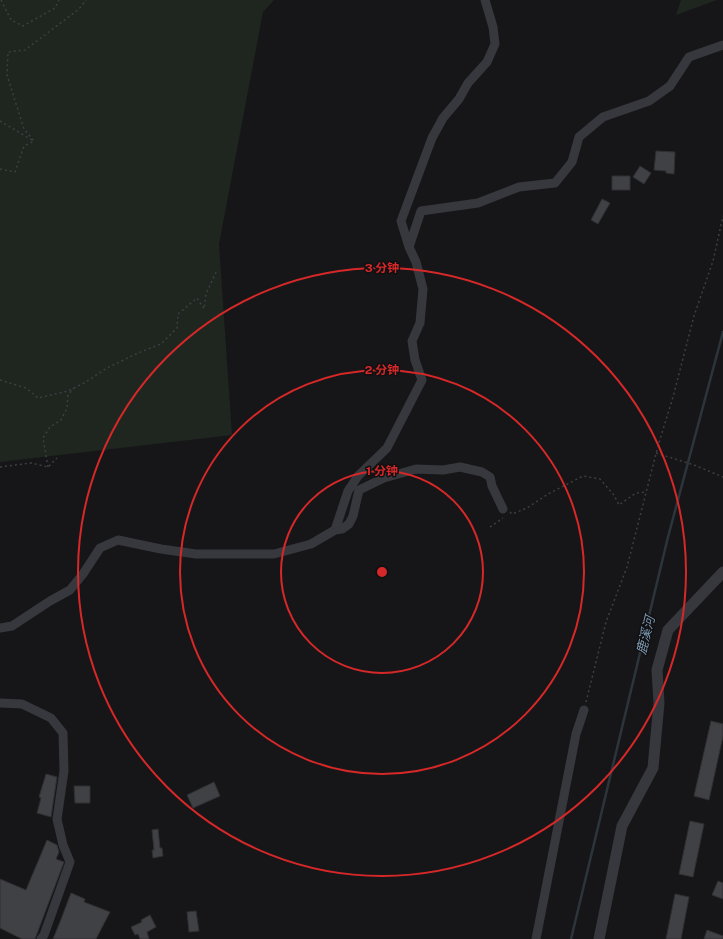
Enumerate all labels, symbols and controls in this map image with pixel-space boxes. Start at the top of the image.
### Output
text: 3 分钟 [365,261,399,275]
text: 2 分钟 [365,363,399,377]
text: 1 分钟 [366,464,398,478]
centre of rings [375,565,389,579]
water label: 鹿溪河 [633,611,658,656]

